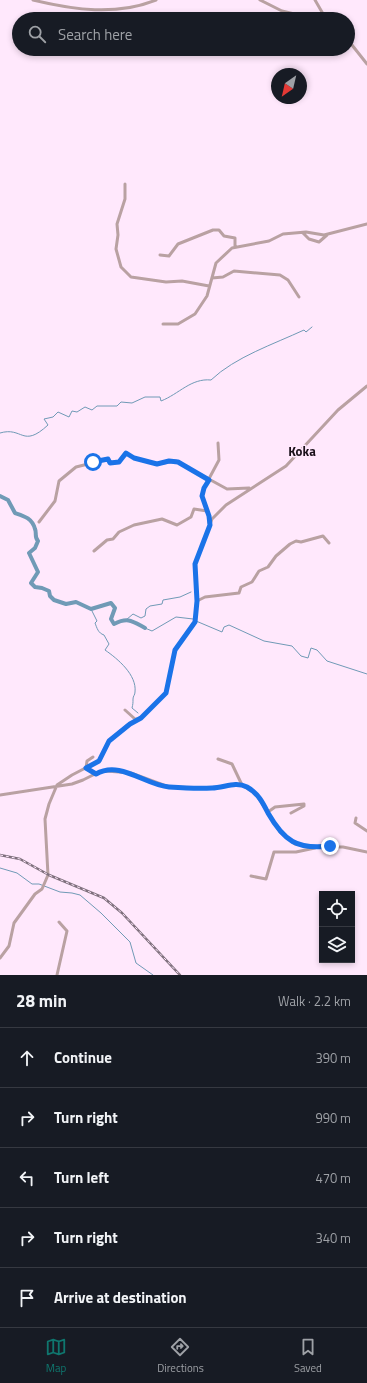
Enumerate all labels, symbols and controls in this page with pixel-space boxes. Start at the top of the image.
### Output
search box [12,12,355,56]
icon: search [26,23,48,45]
text: Search here [58,23,132,46]
north arrow [271,68,307,104]
district label: Koka [288,441,316,461]
route start [84,453,102,471]
route end [321,837,339,855]
map controls [319,891,355,963]
button: locate [319,891,355,927]
button: layers [319,927,355,963]
text: 28 min [16,988,67,1014]
text: Walk · 2.2 km [278,991,351,1011]
text: Continue [54,1046,112,1069]
icon: ahead [16,1047,38,1069]
text: 390 m [315,1048,351,1068]
text: Turn right [54,1106,118,1129]
icon: right [16,1107,38,1129]
text: 990 m [315,1108,351,1128]
text: Turn left [54,1166,109,1189]
icon: left [16,1167,38,1189]
text: 470 m [315,1168,351,1188]
text: Turn right [54,1226,118,1249]
icon: right [16,1227,38,1249]
text: 340 m [315,1228,351,1248]
text: Arrive at destination [54,1286,187,1309]
icon: arrive [16,1287,38,1309]
tab: Map [45,1336,67,1376]
tab: Directions [157,1336,204,1376]
tab: Saved [294,1336,322,1376]

